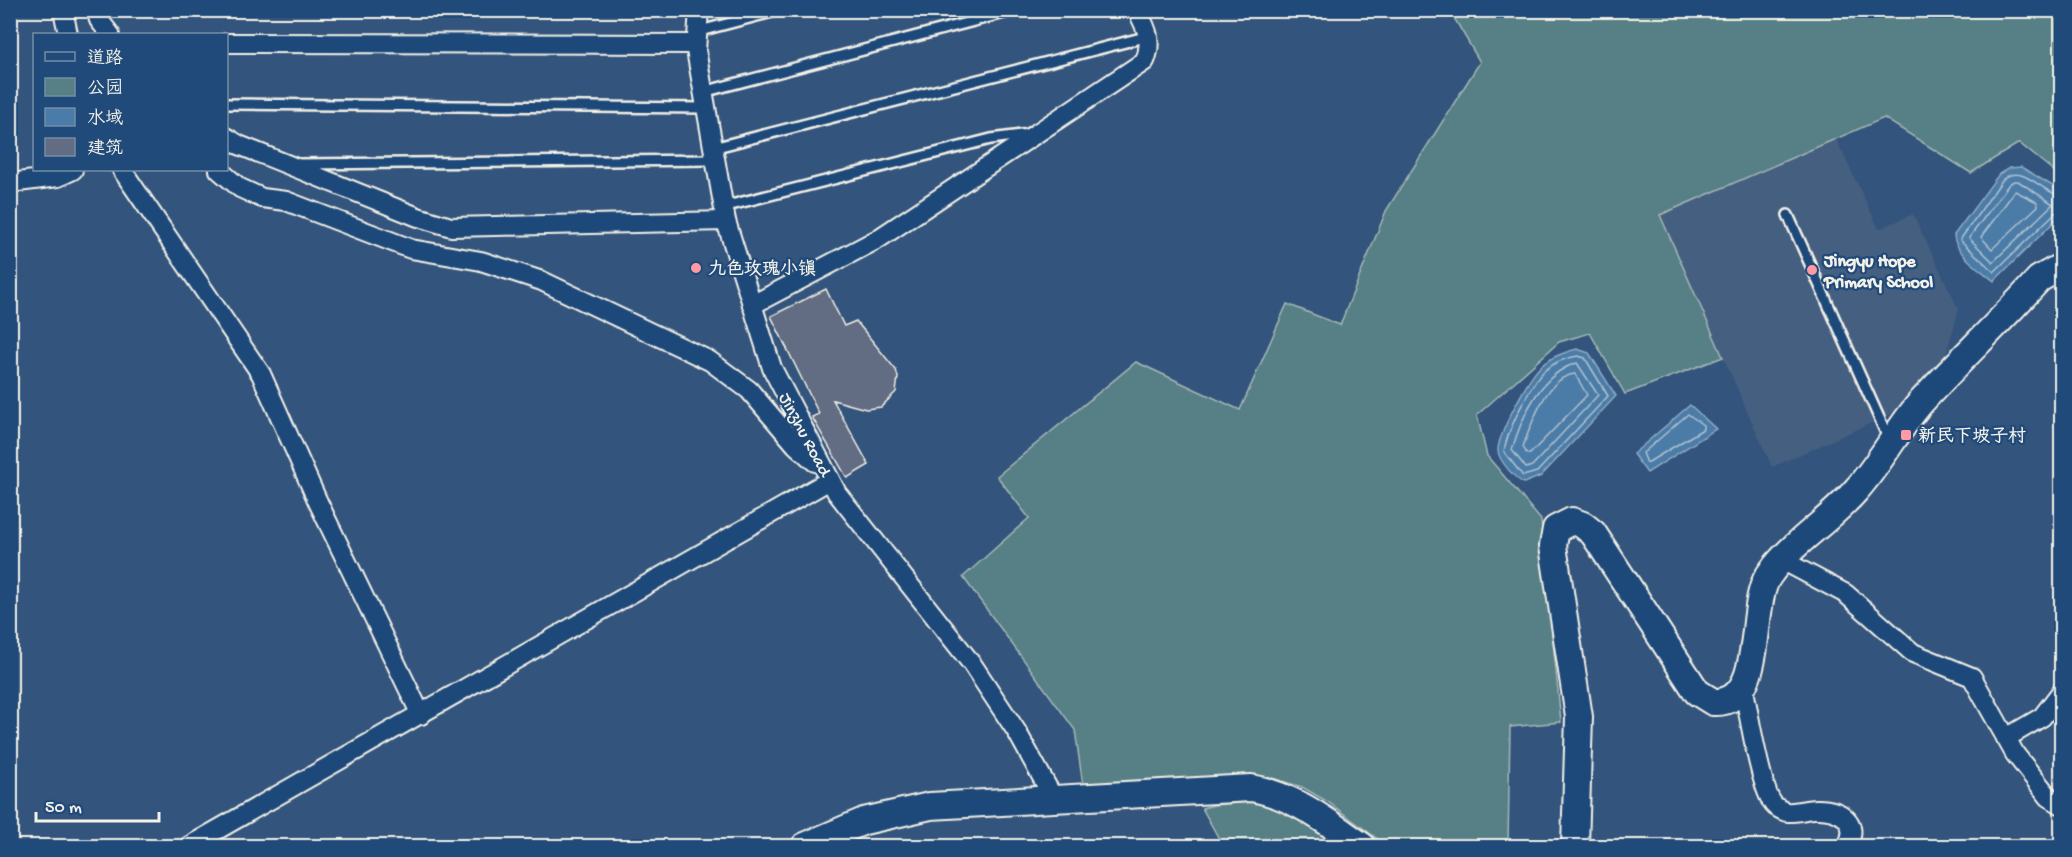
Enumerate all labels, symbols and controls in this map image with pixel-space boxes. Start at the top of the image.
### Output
legend [33,33,228,171]
text: 道路 [87,48,123,70]
text: 公园 [87,78,123,100]
text: 水域 [87,108,123,130]
text: 建筑 [87,138,123,160]
place label: Jingyu Hope Primary School [1823,252,1933,294]
place label: 九色玫瑰小镇 [708,259,816,281]
marker: 九色玫瑰小镇 [689,261,703,275]
marker: Jingyu Hope Primary School [1805,263,1819,277]
street label: Jinzhu Road [773,390,835,482]
place label: 新民下坡子村 [1918,426,2026,448]
marker: 新民下坡子村 [1899,428,1913,442]
scale bar [36,785,159,823]
text: 50 m [45,798,82,819]

